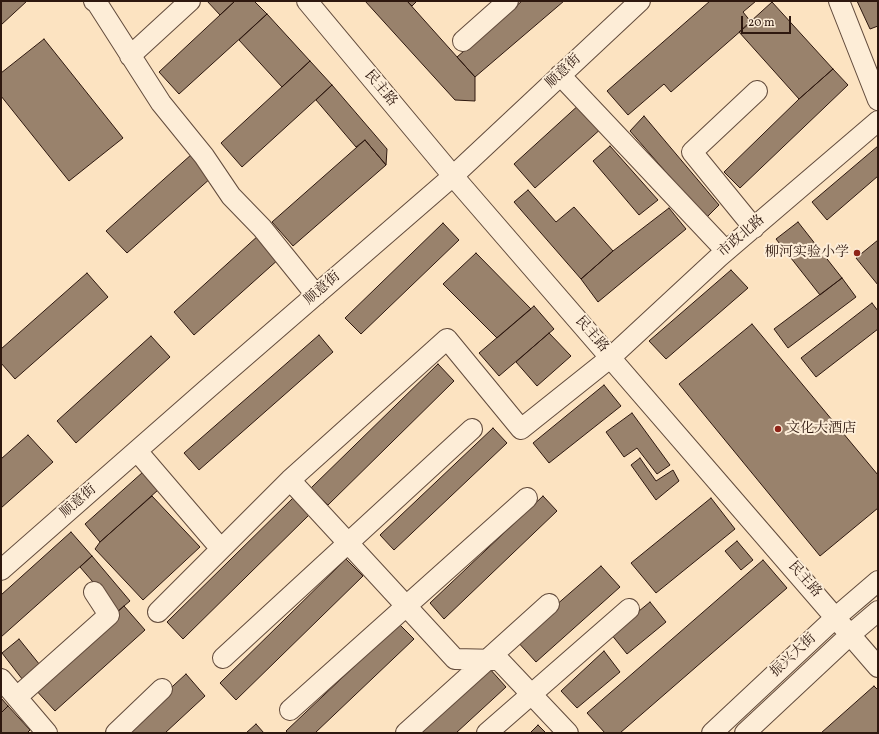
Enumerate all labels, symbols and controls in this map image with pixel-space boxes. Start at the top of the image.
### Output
scale bar [743,8,793,34]
text: 20 m [748,15,775,31]
street label: 顺意街 [543,52,585,92]
street label: 民主路 [360,68,400,110]
street label: 市政北路 [715,212,769,262]
place label: 柳河实验小学 [765,245,849,261]
marker: 柳河实验小学 [852,248,862,258]
street label: 顺意街 [302,269,344,309]
street label: 民主路 [571,314,611,356]
place label: 文化大酒店 [786,421,856,437]
marker: 文化大酒店 [773,424,783,434]
street label: 顺意街 [58,482,100,522]
street label: 民主路 [784,559,824,601]
street label: 振兴大街 [768,631,820,681]

